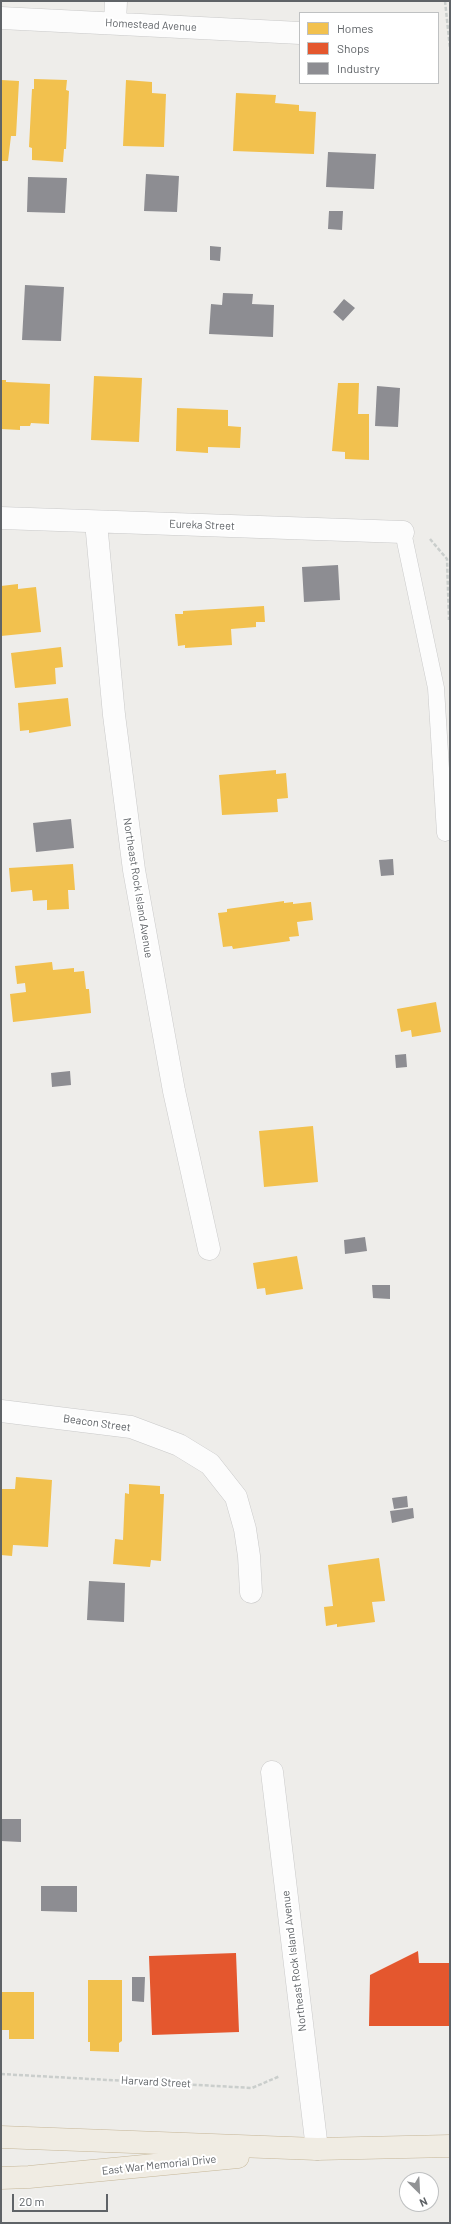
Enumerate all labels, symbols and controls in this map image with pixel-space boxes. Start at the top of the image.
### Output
legend [299,12,439,84]
street label: Homestead Avenue [105,16,197,34]
text: Homes [337,21,373,35]
text: Shops [337,41,369,55]
text: Industry [337,61,380,75]
street label: Eureka Street [169,517,235,533]
street label: Northeast Rock Island Avenue [120,817,156,959]
street label: Beacon Street [62,1412,132,1434]
street label: Northeast Rock Island Avenue [279,1890,309,2032]
street label: Harvard Street [121,2074,191,2090]
street label: East War Memorial Drive [101,2152,217,2178]
north arrow [399,2172,439,2212]
scale bar [14,2186,110,2212]
text: 20 m [19,2194,45,2208]
text: N [418,2195,430,2210]

